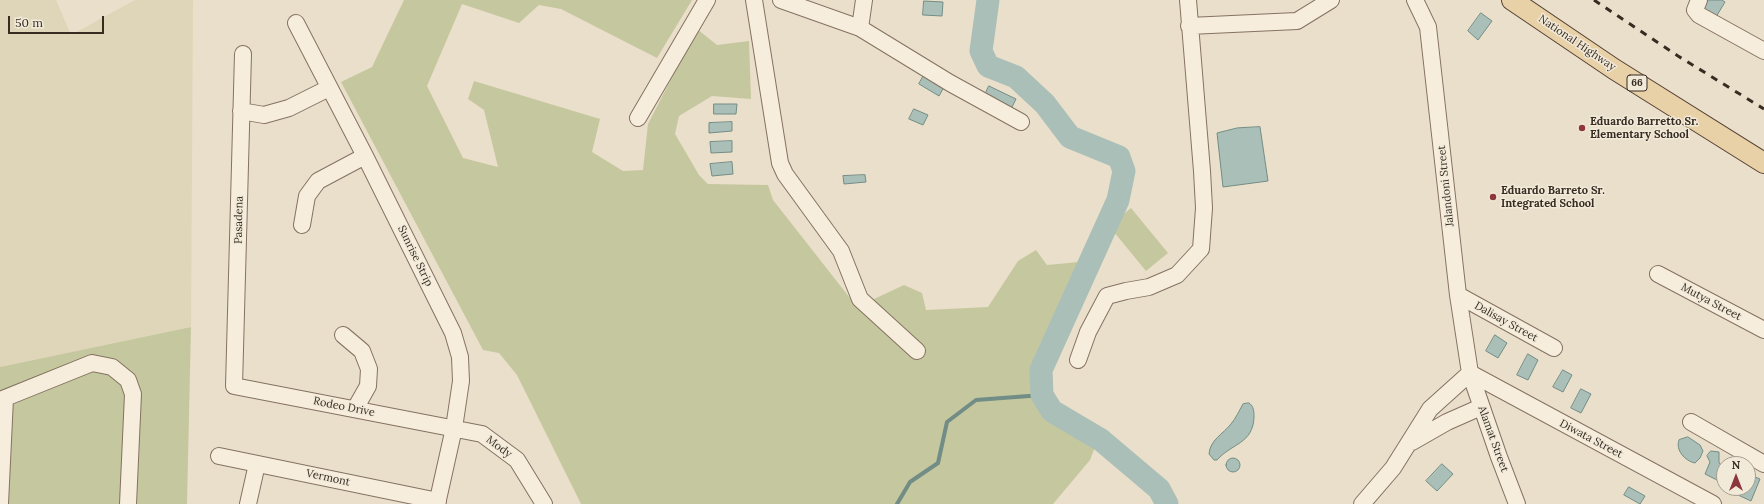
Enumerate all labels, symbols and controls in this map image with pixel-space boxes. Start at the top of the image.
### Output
scale bar [10,8,106,34]
street label: National Highway [1536,12,1618,74]
text: 50 m [15,15,43,30]
road number: 66 [1627,75,1647,91]
place label: Eduardo Barretto Sr. Elementary School [1590,115,1698,141]
marker: Eduardo Barretto Sr. Elementary School [1577,123,1587,133]
street label: Jalandoni Street [1435,145,1457,227]
place label: Eduardo Barreto Sr. Integrated School [1501,184,1605,210]
marker: Eduardo Barreto Sr. Integrated School [1488,192,1498,202]
street label: Pasadena [232,196,246,244]
street label: Sunrise Strip [395,223,435,289]
street label: Mutya Street [1679,281,1743,323]
street label: Dalisay Street [1472,299,1540,345]
street label: Rodeo Drive [312,395,376,419]
street label: Alamat Street [1475,404,1511,474]
street label: Diwata Street [1557,417,1625,461]
street label: Mody [483,433,515,461]
north arrow [1716,456,1756,496]
text: N [1732,458,1740,472]
street label: Vermont [305,467,351,489]

